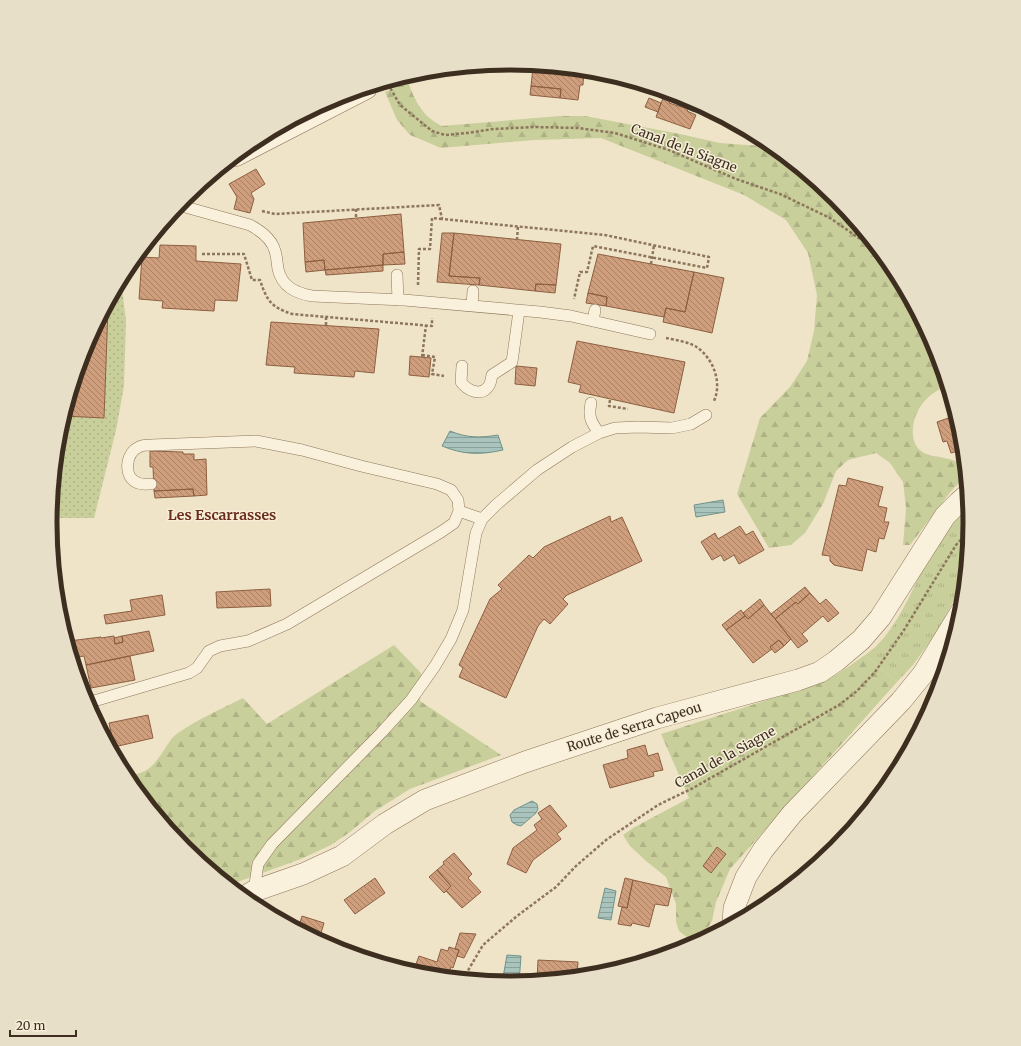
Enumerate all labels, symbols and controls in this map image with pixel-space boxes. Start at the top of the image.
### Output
street label: Canal de la Siagne [628,120,740,176]
district label: Les Escarrasses [168,506,276,524]
street label: Route de Serra Capeou [565,698,703,756]
street label: Canal de la Siagne [672,722,778,792]
scale bar [10,1012,76,1038]
text: 20 m [16,1018,45,1033]

